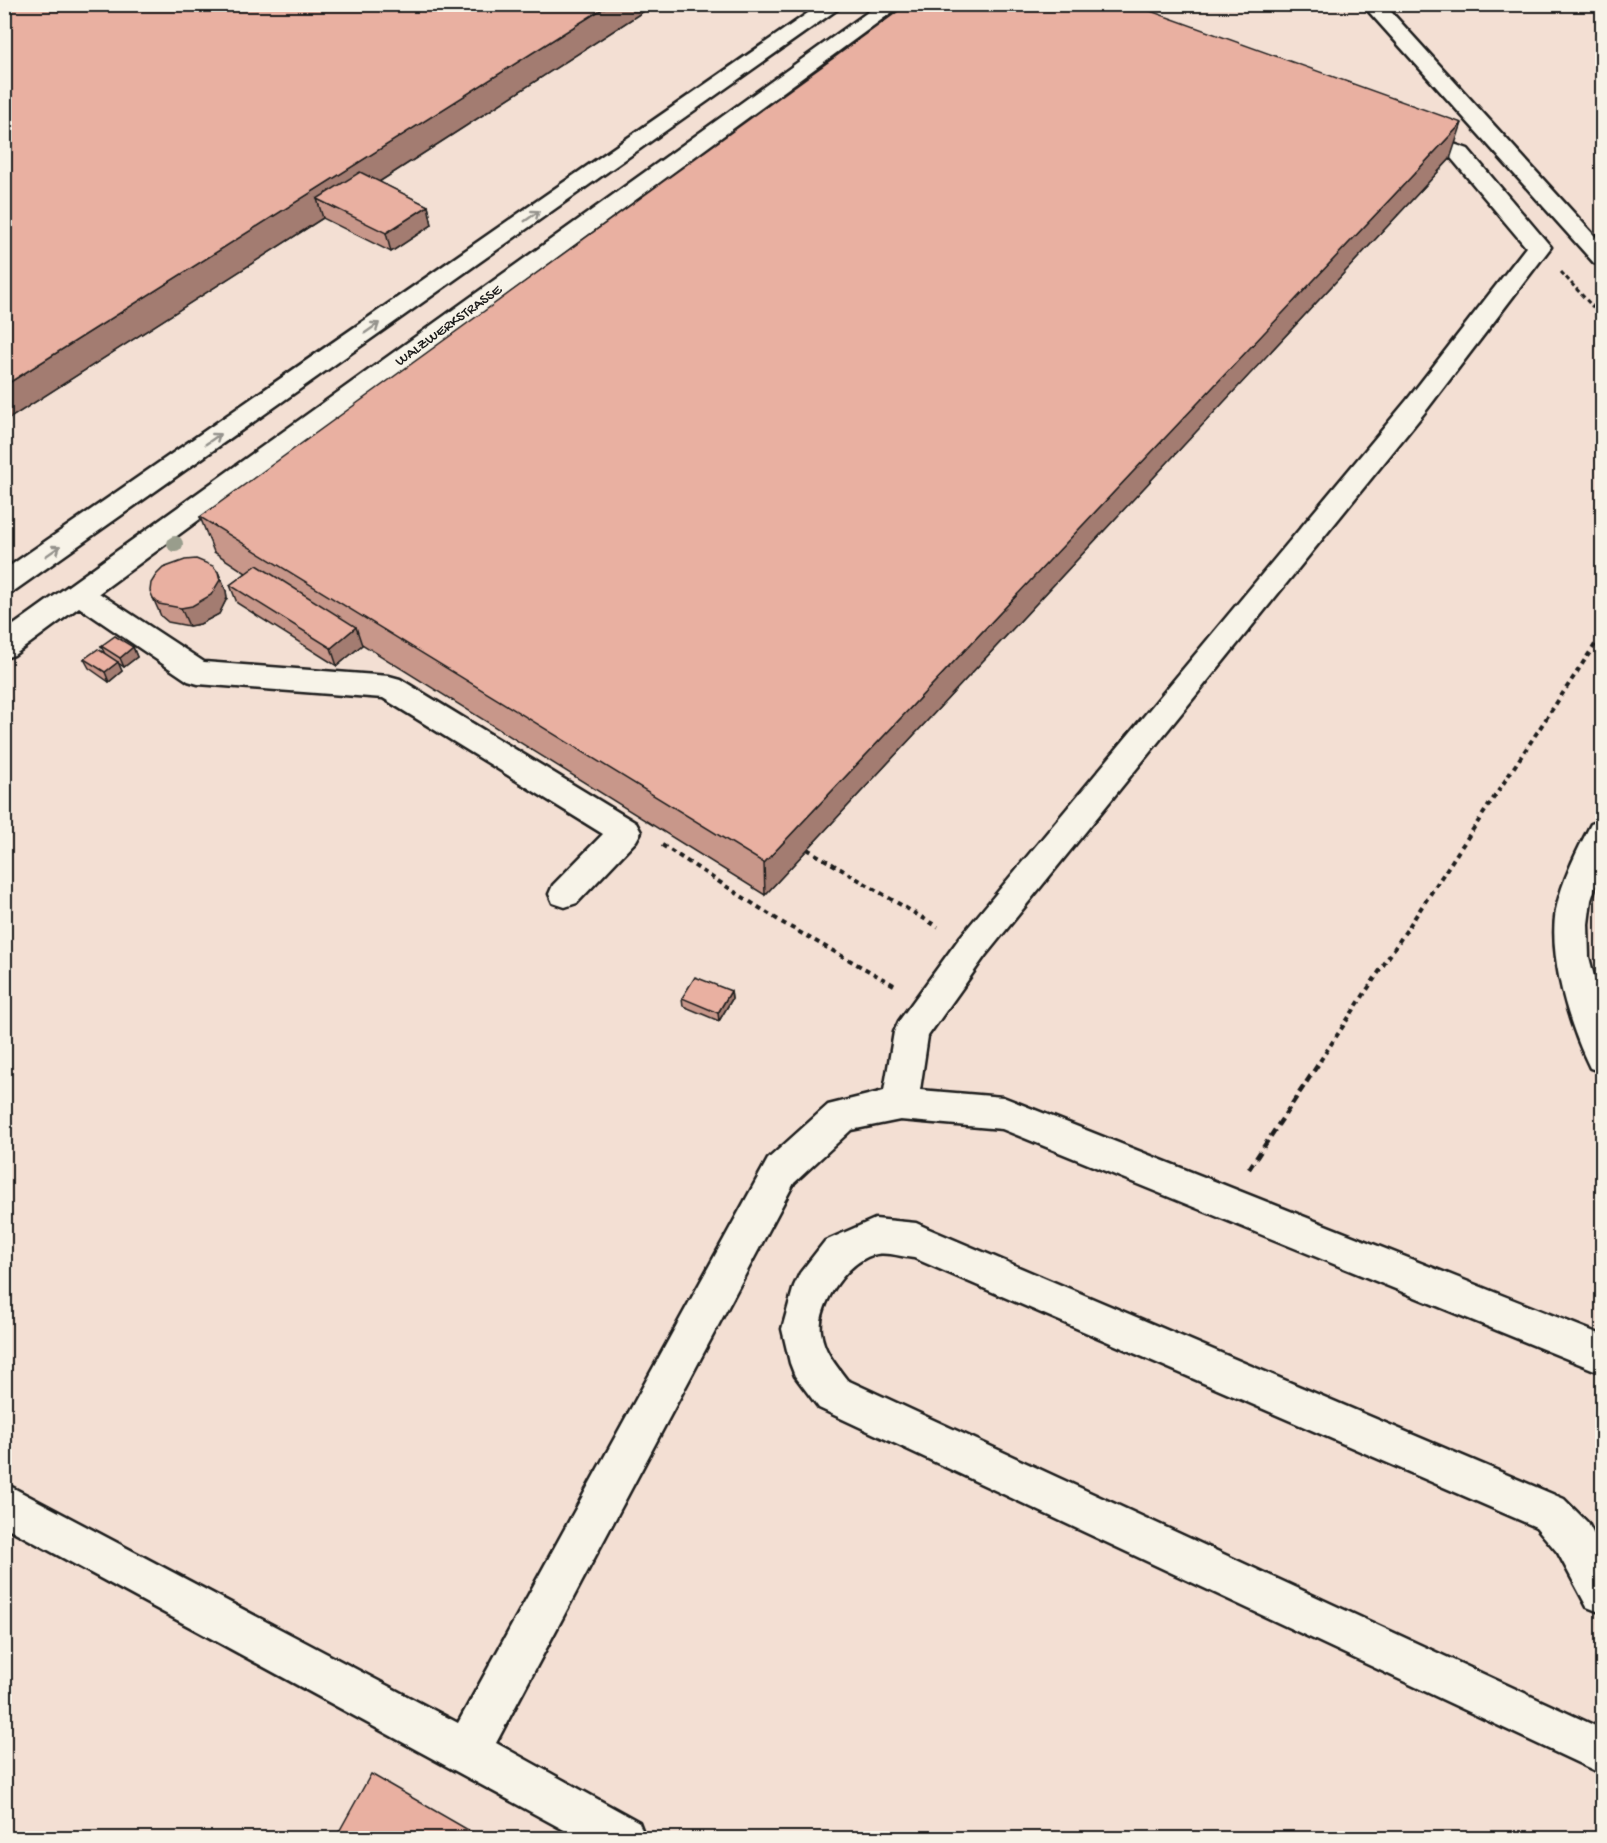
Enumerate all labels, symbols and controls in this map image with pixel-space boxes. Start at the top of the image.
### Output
one-way arrow [524,210,540,222]
street label: WALZWERKSTRASSE [392,281,506,371]
one-way arrow [364,322,380,334]
one-way arrow [204,433,220,445]
one-way arrow [44,545,60,557]

